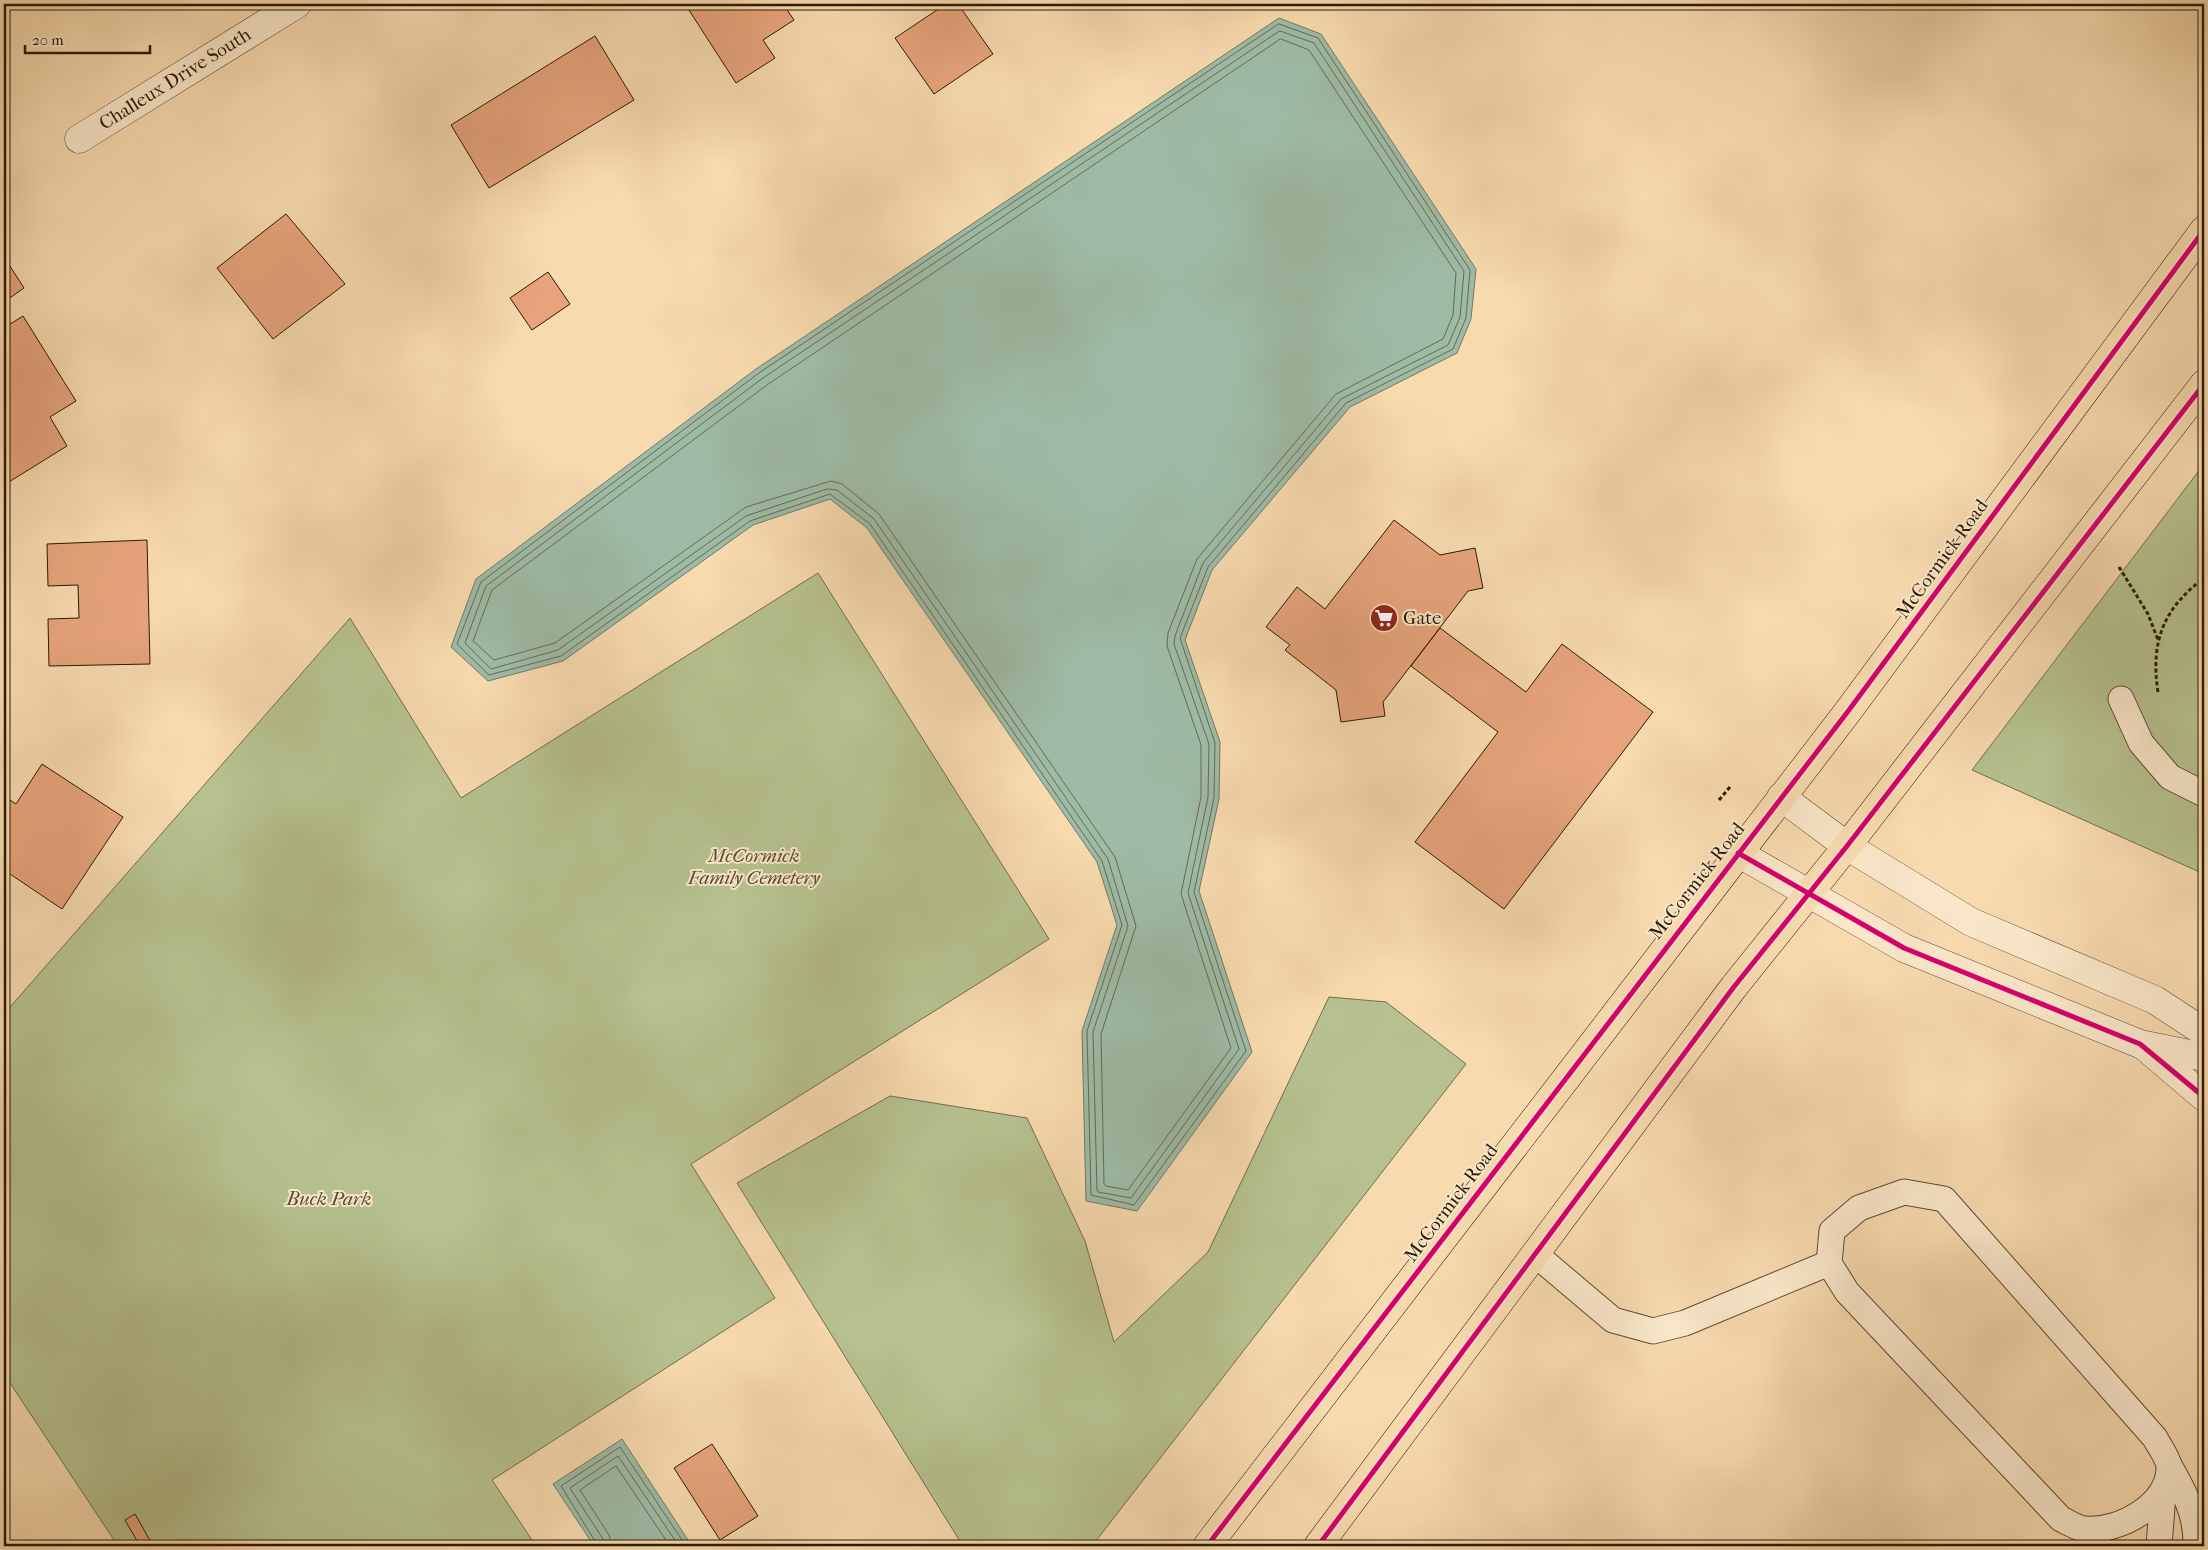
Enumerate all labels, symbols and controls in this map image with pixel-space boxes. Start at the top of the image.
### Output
scale bar [25,22,150,54]
street label: Challeux Drive South [95,23,255,135]
text: 20 m [32,31,64,49]
street label: McCormick Road [1891,495,1993,623]
supermarket icon: Gate [1369,603,1399,633]
place label: Gate [1403,607,1441,629]
street label: McCormick Road [1645,818,1750,944]
park label: McCormick Family Cemetery [687,845,821,889]
street label: McCormick Road [1400,1139,1503,1266]
park label: Buck Park [286,1188,371,1210]

